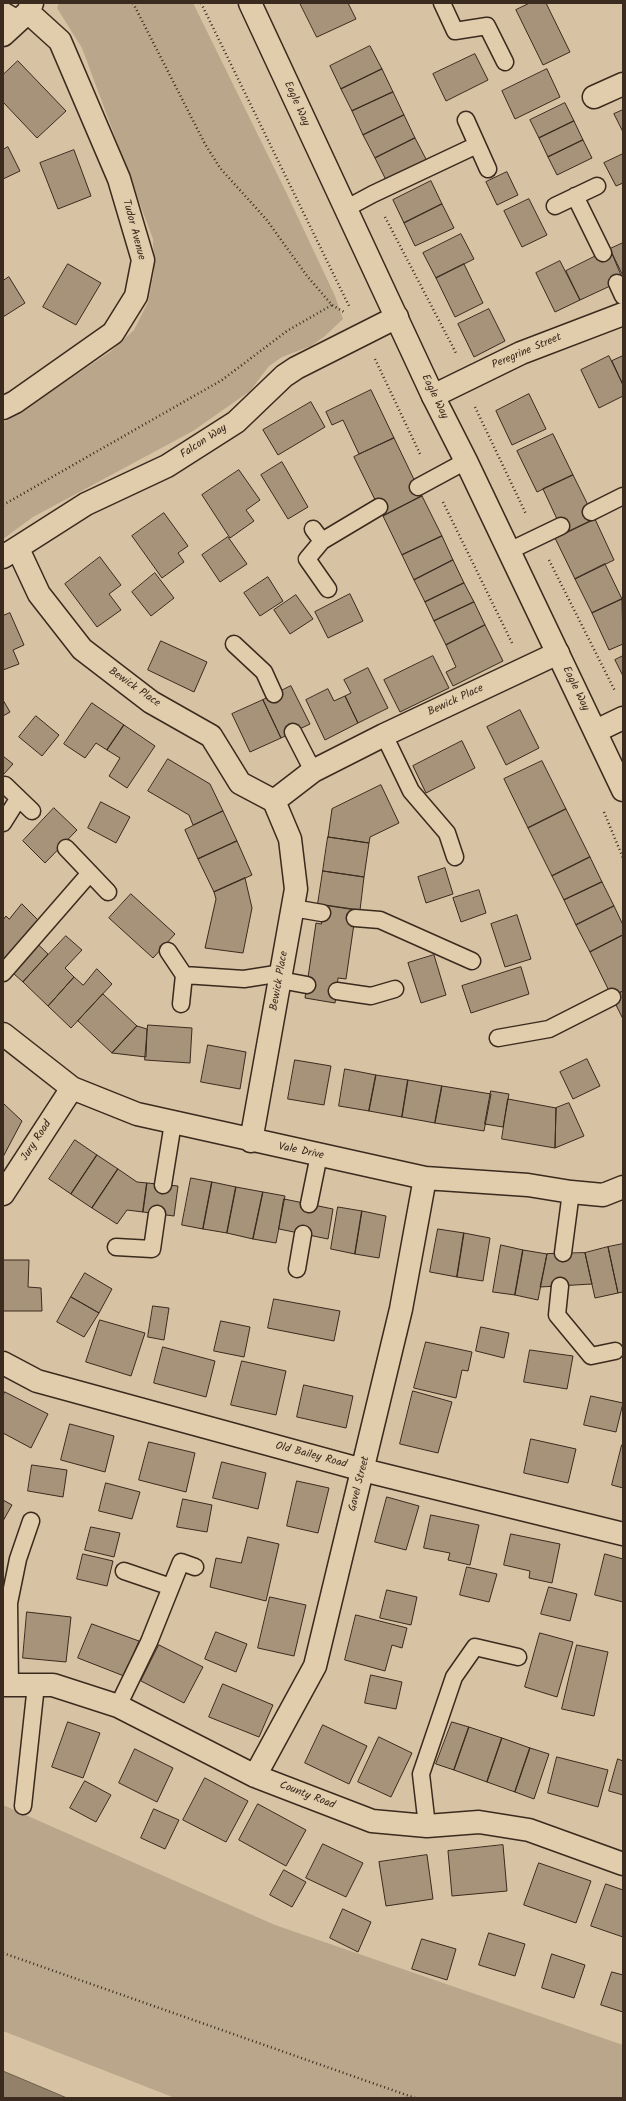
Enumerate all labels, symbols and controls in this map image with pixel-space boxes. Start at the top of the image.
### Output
street label: Eagle Way [280,79,312,129]
street label: Tudor Avenue [119,198,147,262]
street label: Peregrine Street [490,331,564,373]
street label: Eagle Way [418,373,450,421]
street label: Falcon Way [178,422,230,462]
street label: Bewick Place [106,665,162,711]
street label: Eagle Way [559,665,591,713]
street label: Bewick Place [426,682,486,720]
street label: Bewick Place [268,950,292,1012]
street label: Jury Road [19,1118,55,1164]
street label: Vale Drive [277,1141,325,1163]
street label: Old Bailey Road [274,1440,348,1472]
street label: Gavel Street [347,1455,373,1513]
street label: County Road [277,1779,337,1813]

